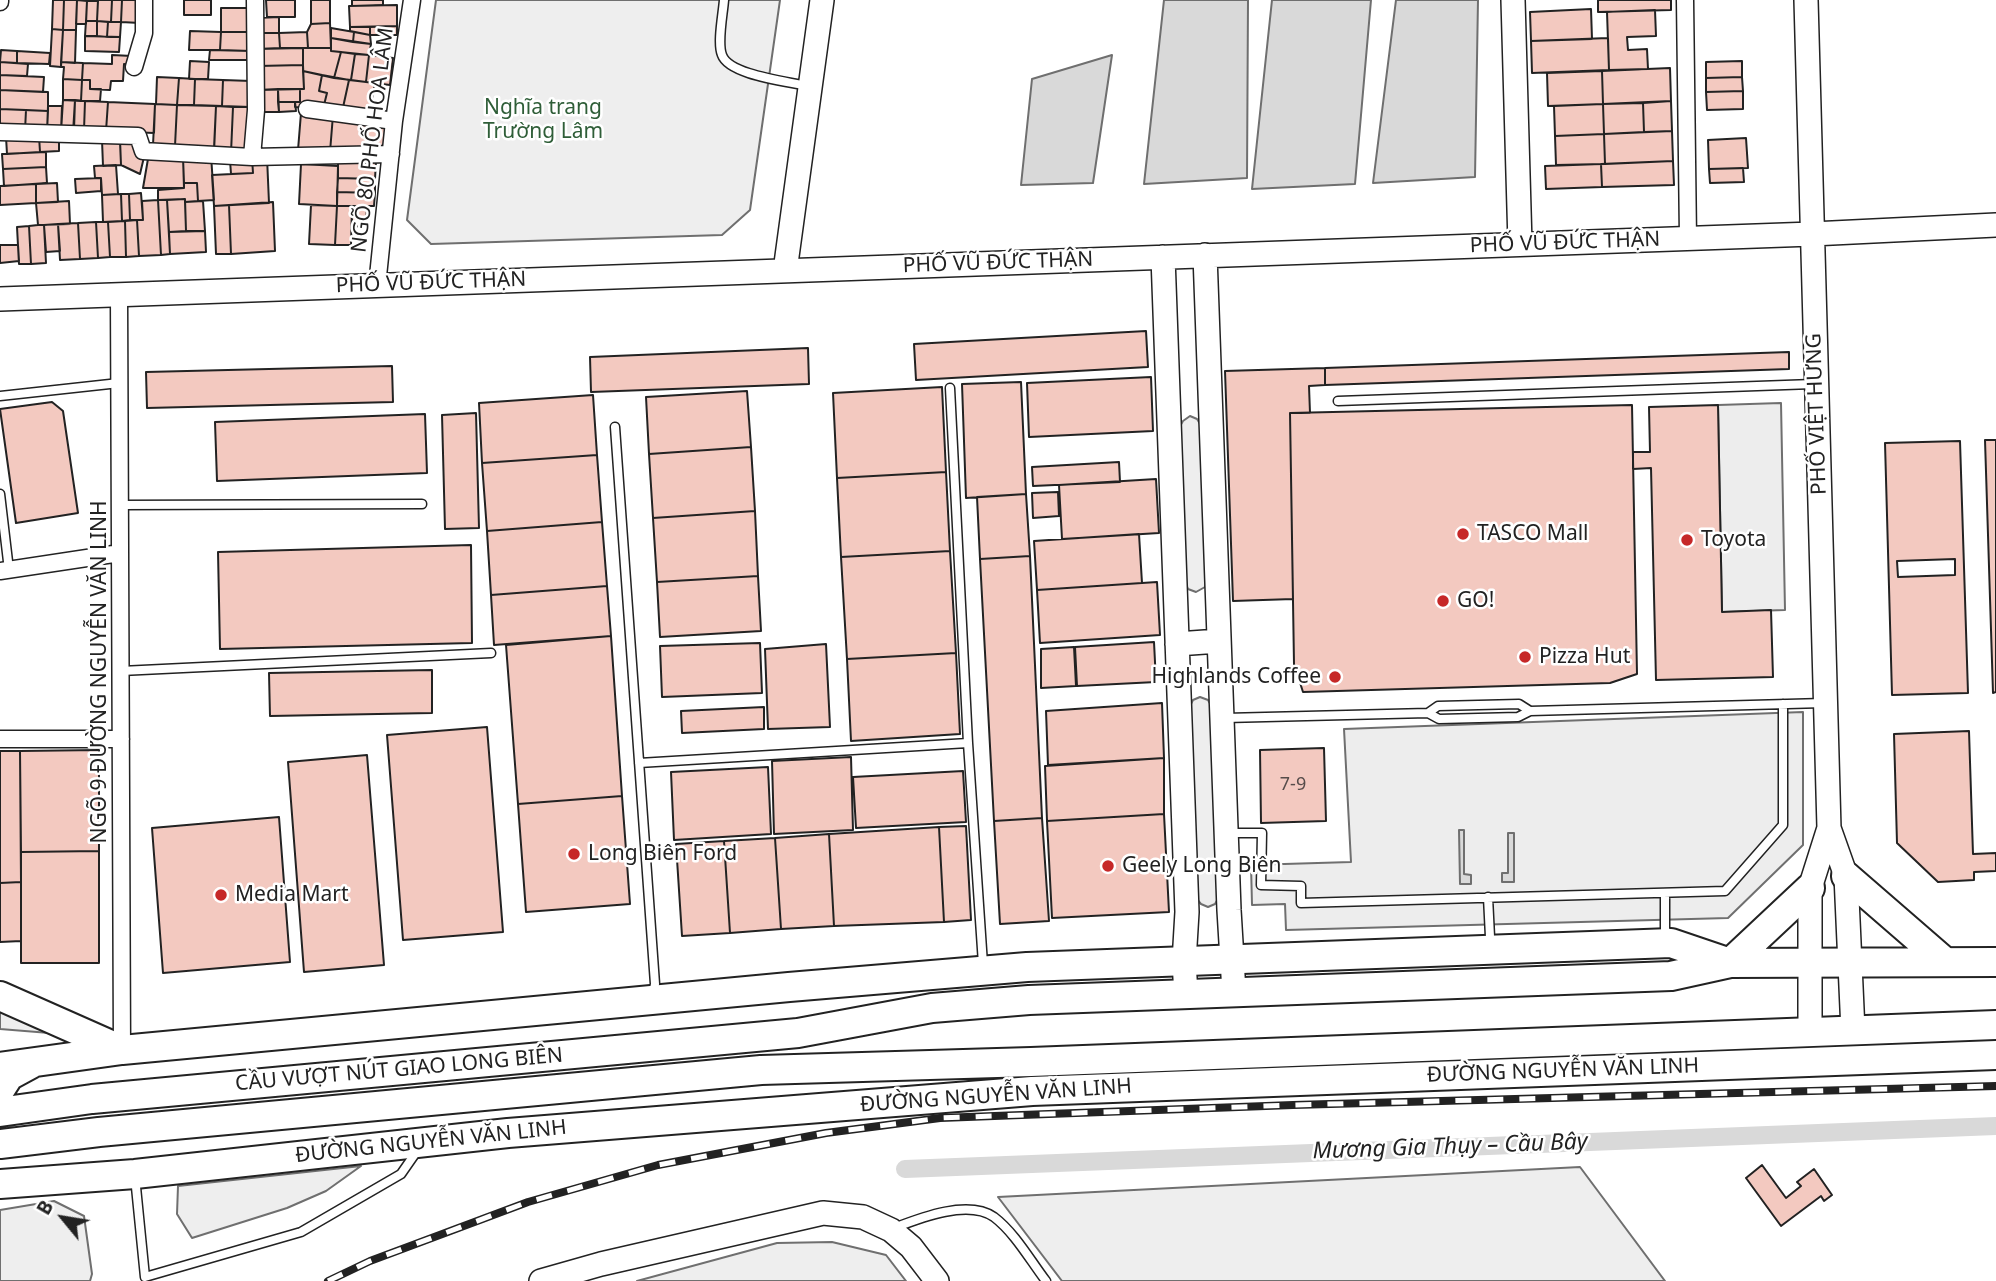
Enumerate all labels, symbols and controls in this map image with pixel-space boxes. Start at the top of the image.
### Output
street label: NGÕ 80 PHỐ HOA LÂM [347,26,399,254]
park label: Nghĩa trang Trường Lâm [483,95,603,145]
street label: PHỐ VŨ ĐỨC THẬN [1469,227,1661,259]
street label: PHỐ VŨ ĐỨC THẬN [902,247,1094,279]
street label: PHỐ VŨ ĐỨC THẬN [335,267,527,299]
street label: PHỐ VIỆT HƯNG [1802,333,1832,495]
street label: NGÕ 9 ĐƯỜNG NGUYỄN VĂN LINH [87,500,113,844]
place label: TASCO Mall [1477,521,1589,547]
marker: TASCO Mall [1455,526,1471,542]
place label: Toyota [1701,527,1766,553]
marker: Toyota [1679,532,1695,548]
place label: GO! [1457,588,1494,614]
marker: GO! [1435,593,1451,609]
place label: Pizza Hut [1539,644,1630,670]
marker: Pizza Hut [1517,649,1533,665]
place label: Highlands Coffee [1151,664,1321,690]
marker: Highlands Coffee [1327,669,1343,685]
house number: 7-9 [1280,774,1306,796]
place label: Long Biên Ford [588,841,737,867]
marker: Long Biên Ford [566,846,582,862]
place label: Geely Long Biên [1122,853,1282,879]
marker: Geely Long Biên [1100,858,1116,874]
place label: Media Mart [235,882,349,908]
marker: Media Mart [213,887,229,903]
street label: CẦU VƯỢT NÚT GIAO LONG BIÊN [234,1043,564,1097]
street label: ĐƯỜNG NGUYỄN VĂN LINH [1426,1054,1700,1088]
street label: ĐƯỜNG NGUYỄN VĂN LINH [859,1074,1133,1118]
street label: ĐƯỜNG NGUYỄN VĂN LINH [294,1115,568,1169]
water label: Mương Gia Thụy – Cầu Bây [1312,1128,1588,1166]
north arrow [28,1183,98,1253]
text: B [30,1196,59,1219]

